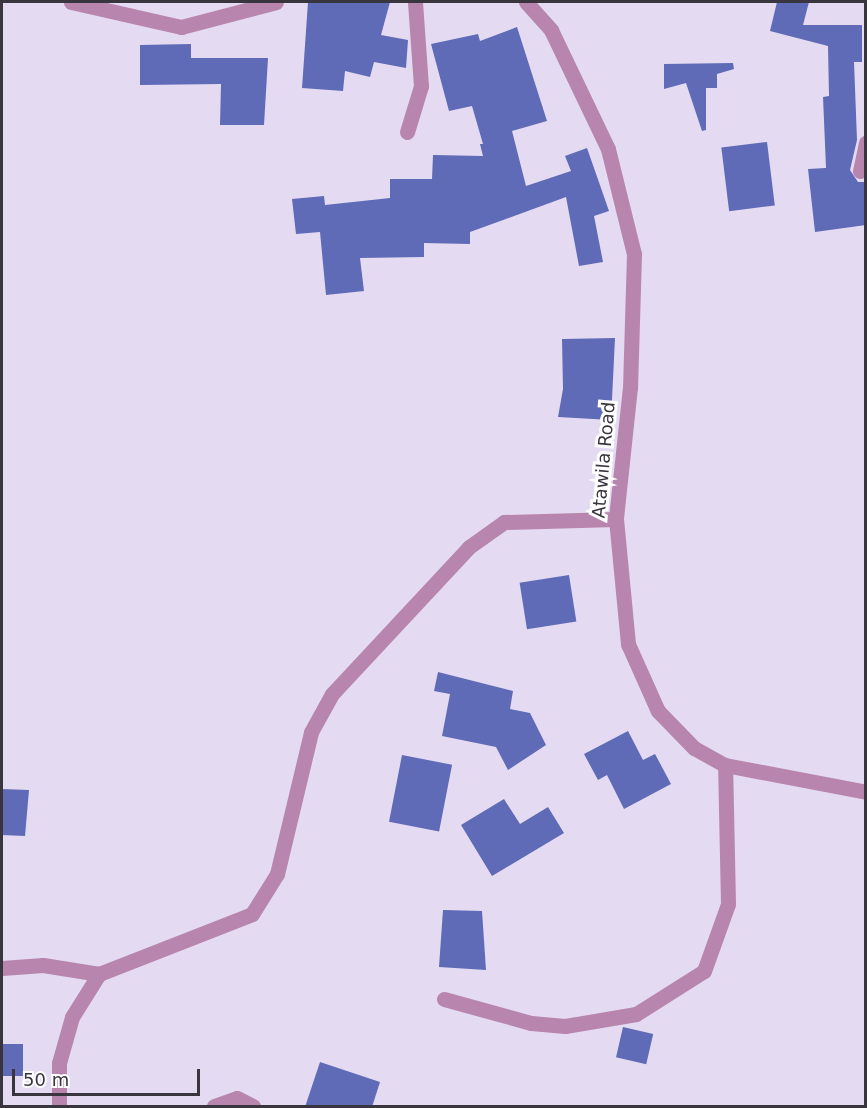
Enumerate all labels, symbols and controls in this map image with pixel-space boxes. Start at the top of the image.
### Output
street label: Atawila Road [588,401,620,519]
scale bar [15,1057,202,1095]
text: 50 m [23,1069,69,1090]

